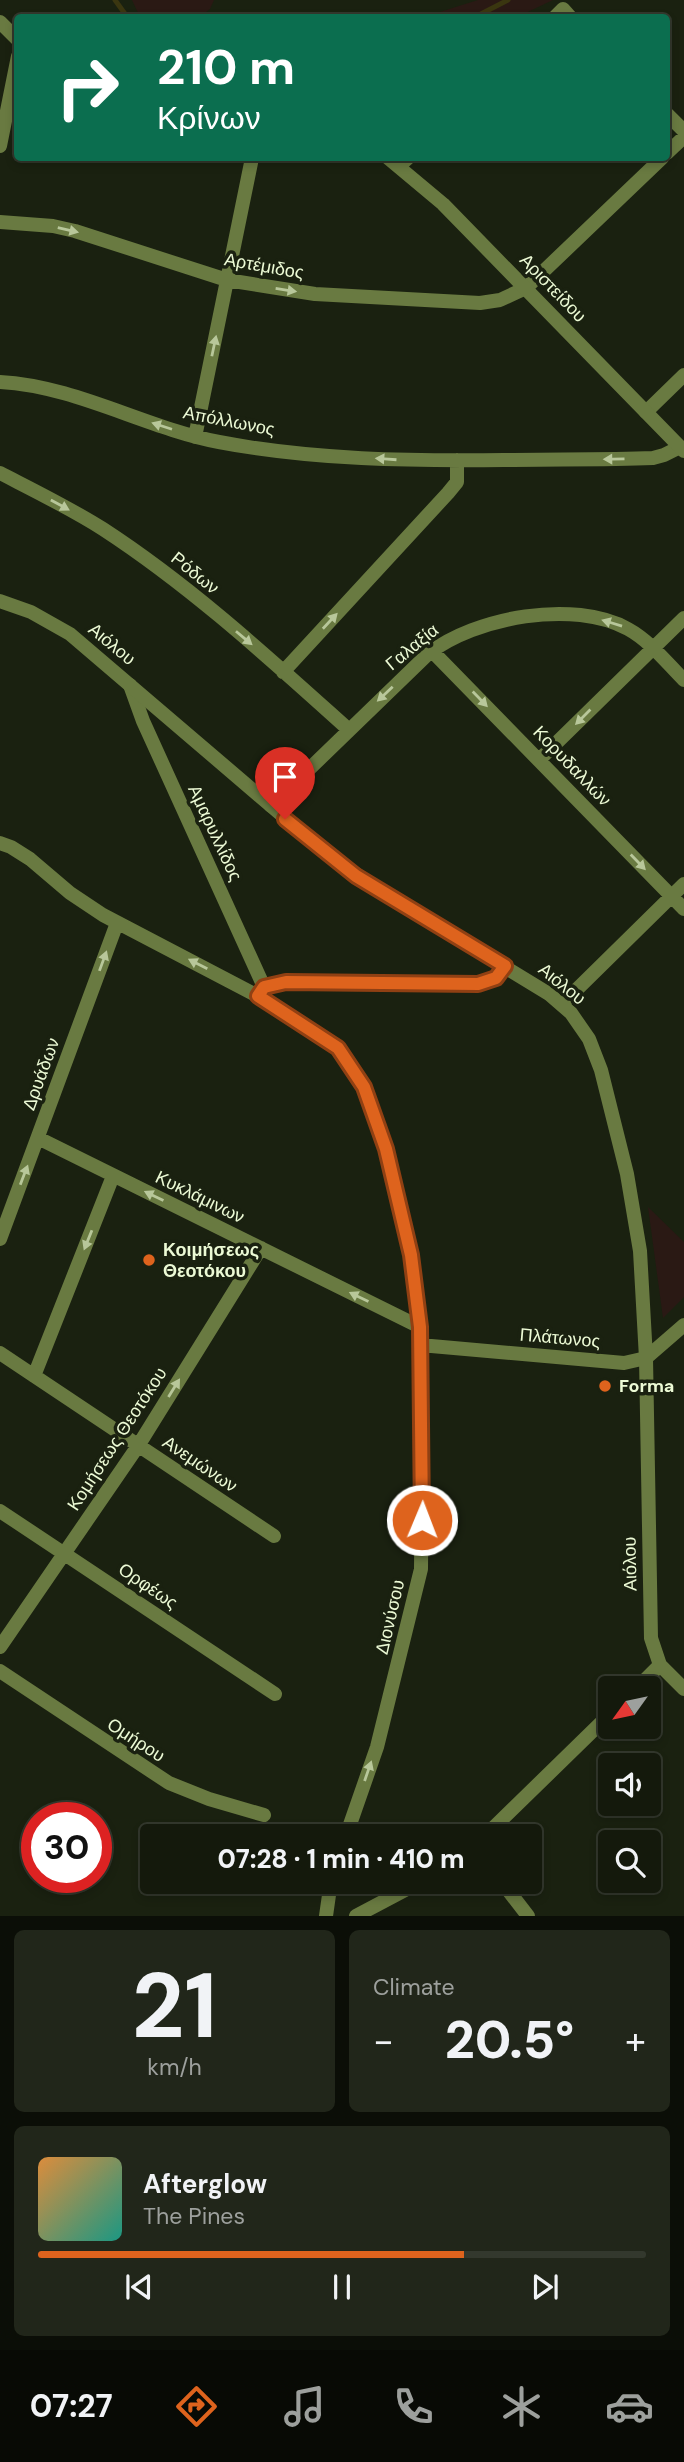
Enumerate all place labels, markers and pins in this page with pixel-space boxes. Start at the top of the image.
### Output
pin [255,747,315,819]
place label: Κοιμήσεως Θεοτόκου [163,1238,259,1283]
marker: Κοιμήσεως Θεοτόκου [141,1252,157,1268]
place label: Forma [619,1374,674,1398]
marker: Forma [597,1378,613,1394]

